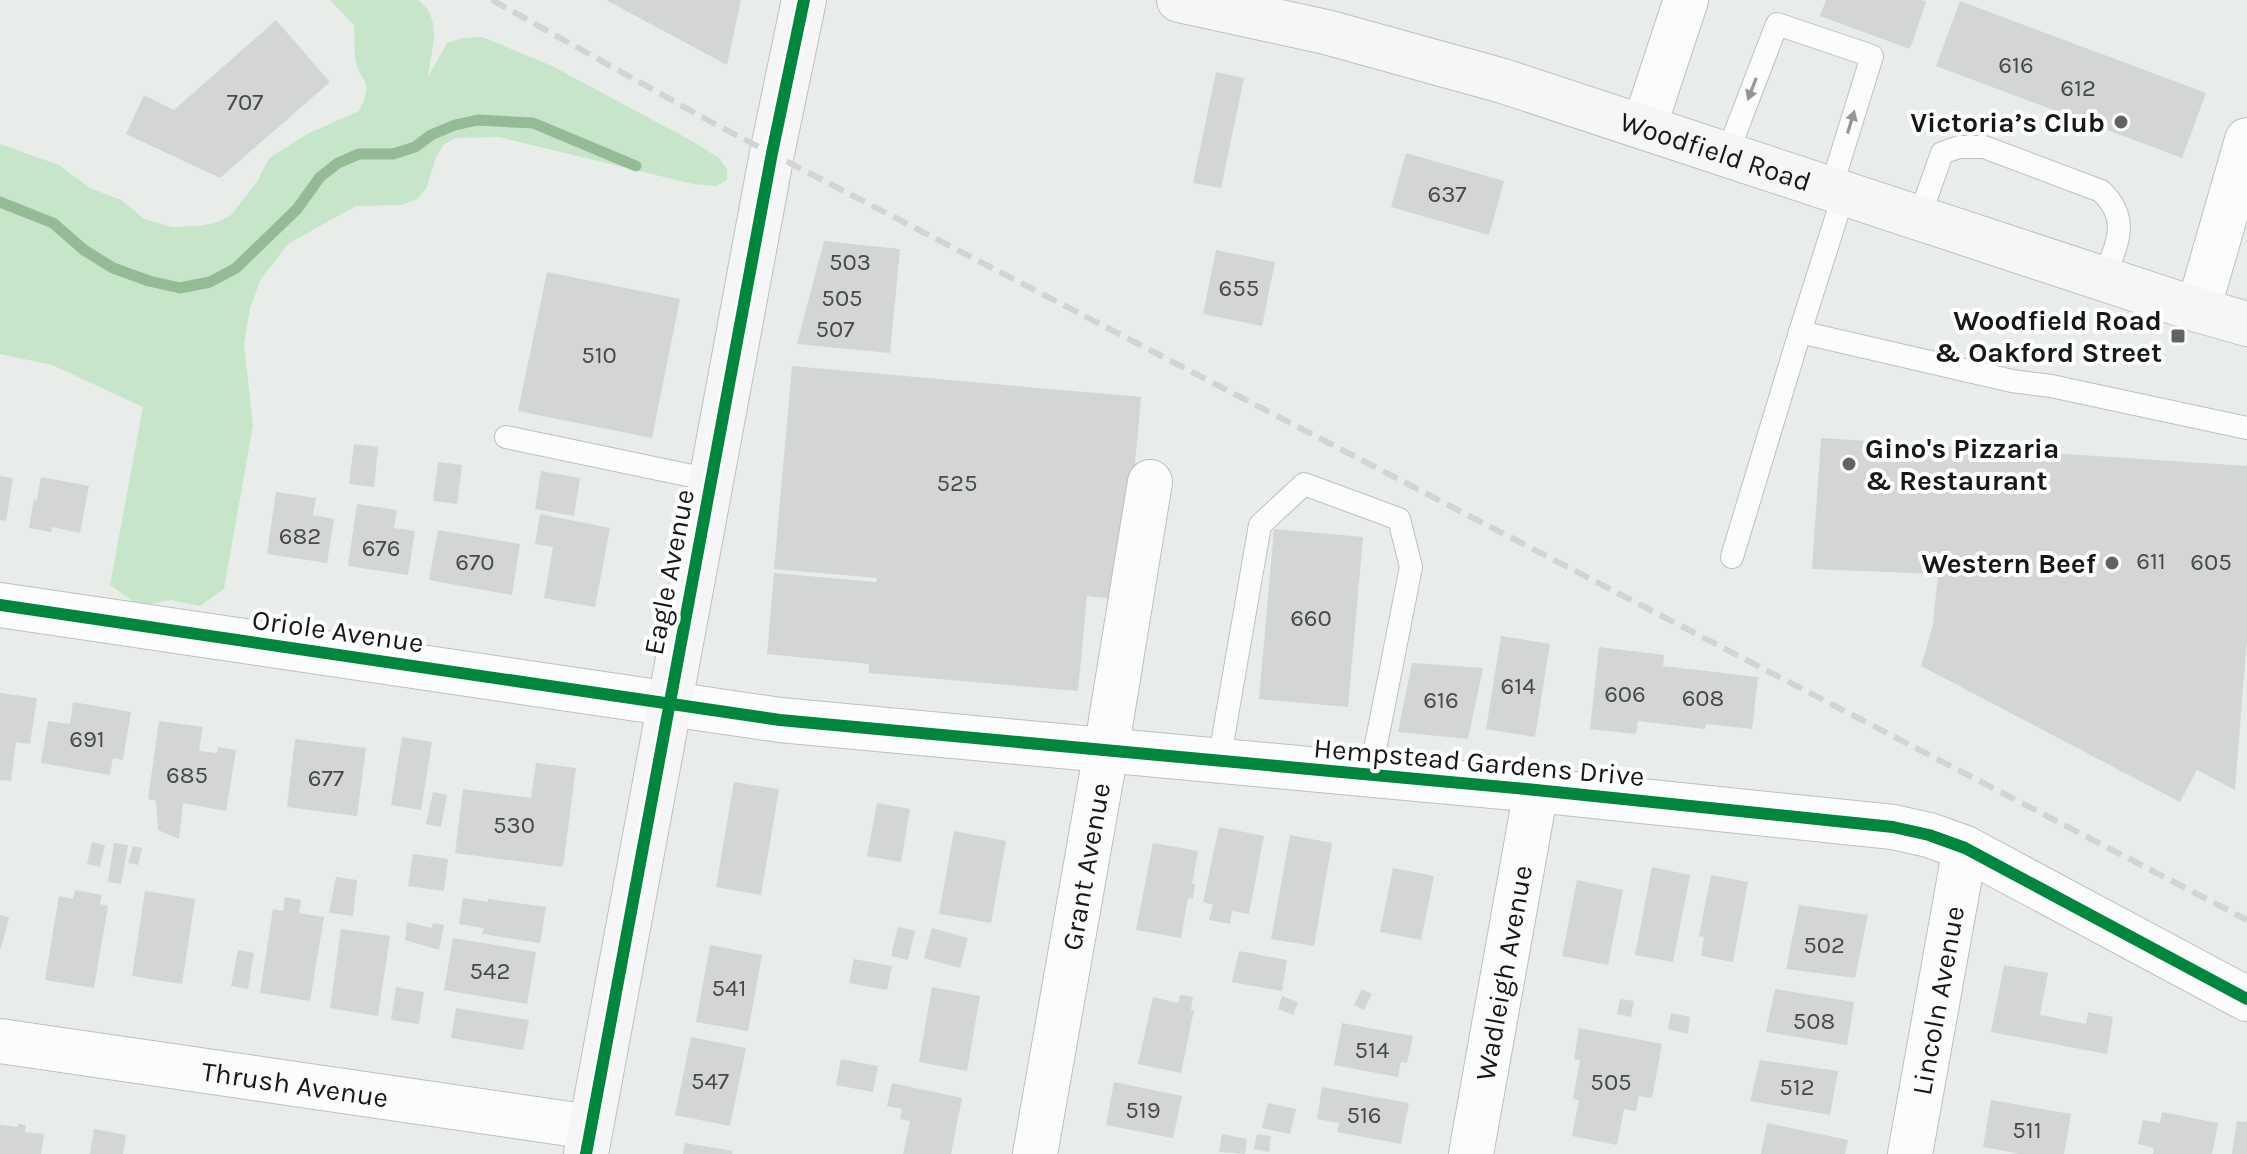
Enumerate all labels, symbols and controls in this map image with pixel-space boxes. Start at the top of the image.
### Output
house number: 616 [1998,51,2034,79]
house number: 612 [2060,74,2096,102]
one-way arrow [1745,77,1758,101]
house number: 707 [227,88,263,116]
street label: Woodfield Road [1616,104,1815,198]
place label: Victoria’s Club [1910,106,2105,139]
one-way arrow [1845,110,1858,134]
marker: Victoria’s Club [2112,113,2130,131]
house number: 637 [1427,180,1467,208]
house number: 503 [829,248,871,276]
house number: 655 [1219,274,1259,302]
house number: 505 [821,284,863,312]
place label: Woodfield Road & Oakford Street [1934,304,2162,369]
house number: 507 [815,315,855,343]
marker: Woodfield Road & Oakford Street [2169,327,2187,345]
house number: 510 [581,341,617,369]
place label: Gino's Pizzaria & Restaurant [1865,432,2059,497]
marker: Gino's Pizzaria & Restaurant [1840,455,1858,473]
house number: 525 [936,469,978,497]
street label: Eagle Avenue [637,486,701,658]
house number: 682 [279,522,321,550]
house number: 676 [362,534,400,562]
place label: Western Beef [1921,547,2097,580]
house number: 611 [2136,547,2166,575]
house number: 670 [455,548,495,576]
house number: 605 [2190,548,2232,576]
marker: Western Beef [2103,554,2121,572]
street label: Oriole Avenue [250,603,426,659]
house number: 660 [1290,604,1332,632]
house number: 614 [1500,672,1536,700]
house number: 606 [1604,680,1646,708]
house number: 608 [1682,684,1724,712]
house number: 616 [1423,686,1459,714]
house number: 691 [69,725,105,753]
street label: Hempstead Gardens Drive [1312,731,1646,793]
house number: 685 [166,761,208,789]
house number: 677 [308,764,344,792]
street label: Grant Avenue [1055,780,1117,953]
house number: 530 [493,811,535,839]
street label: Wadleigh Avenue [1468,862,1539,1083]
street label: Lincoln Avenue [1904,903,1971,1098]
house number: 502 [1803,931,1845,959]
house number: 542 [470,957,510,985]
house number: 541 [712,974,746,1002]
house number: 508 [1793,1007,1835,1035]
house number: 514 [1355,1036,1389,1064]
street label: Thrush Avenue [199,1054,391,1114]
house number: 547 [691,1067,729,1095]
house number: 505 [1590,1068,1632,1096]
house number: 512 [1779,1073,1815,1101]
house number: 519 [1125,1096,1161,1124]
house number: 516 [1346,1101,1382,1129]
house number: 511 [2012,1116,2042,1144]

